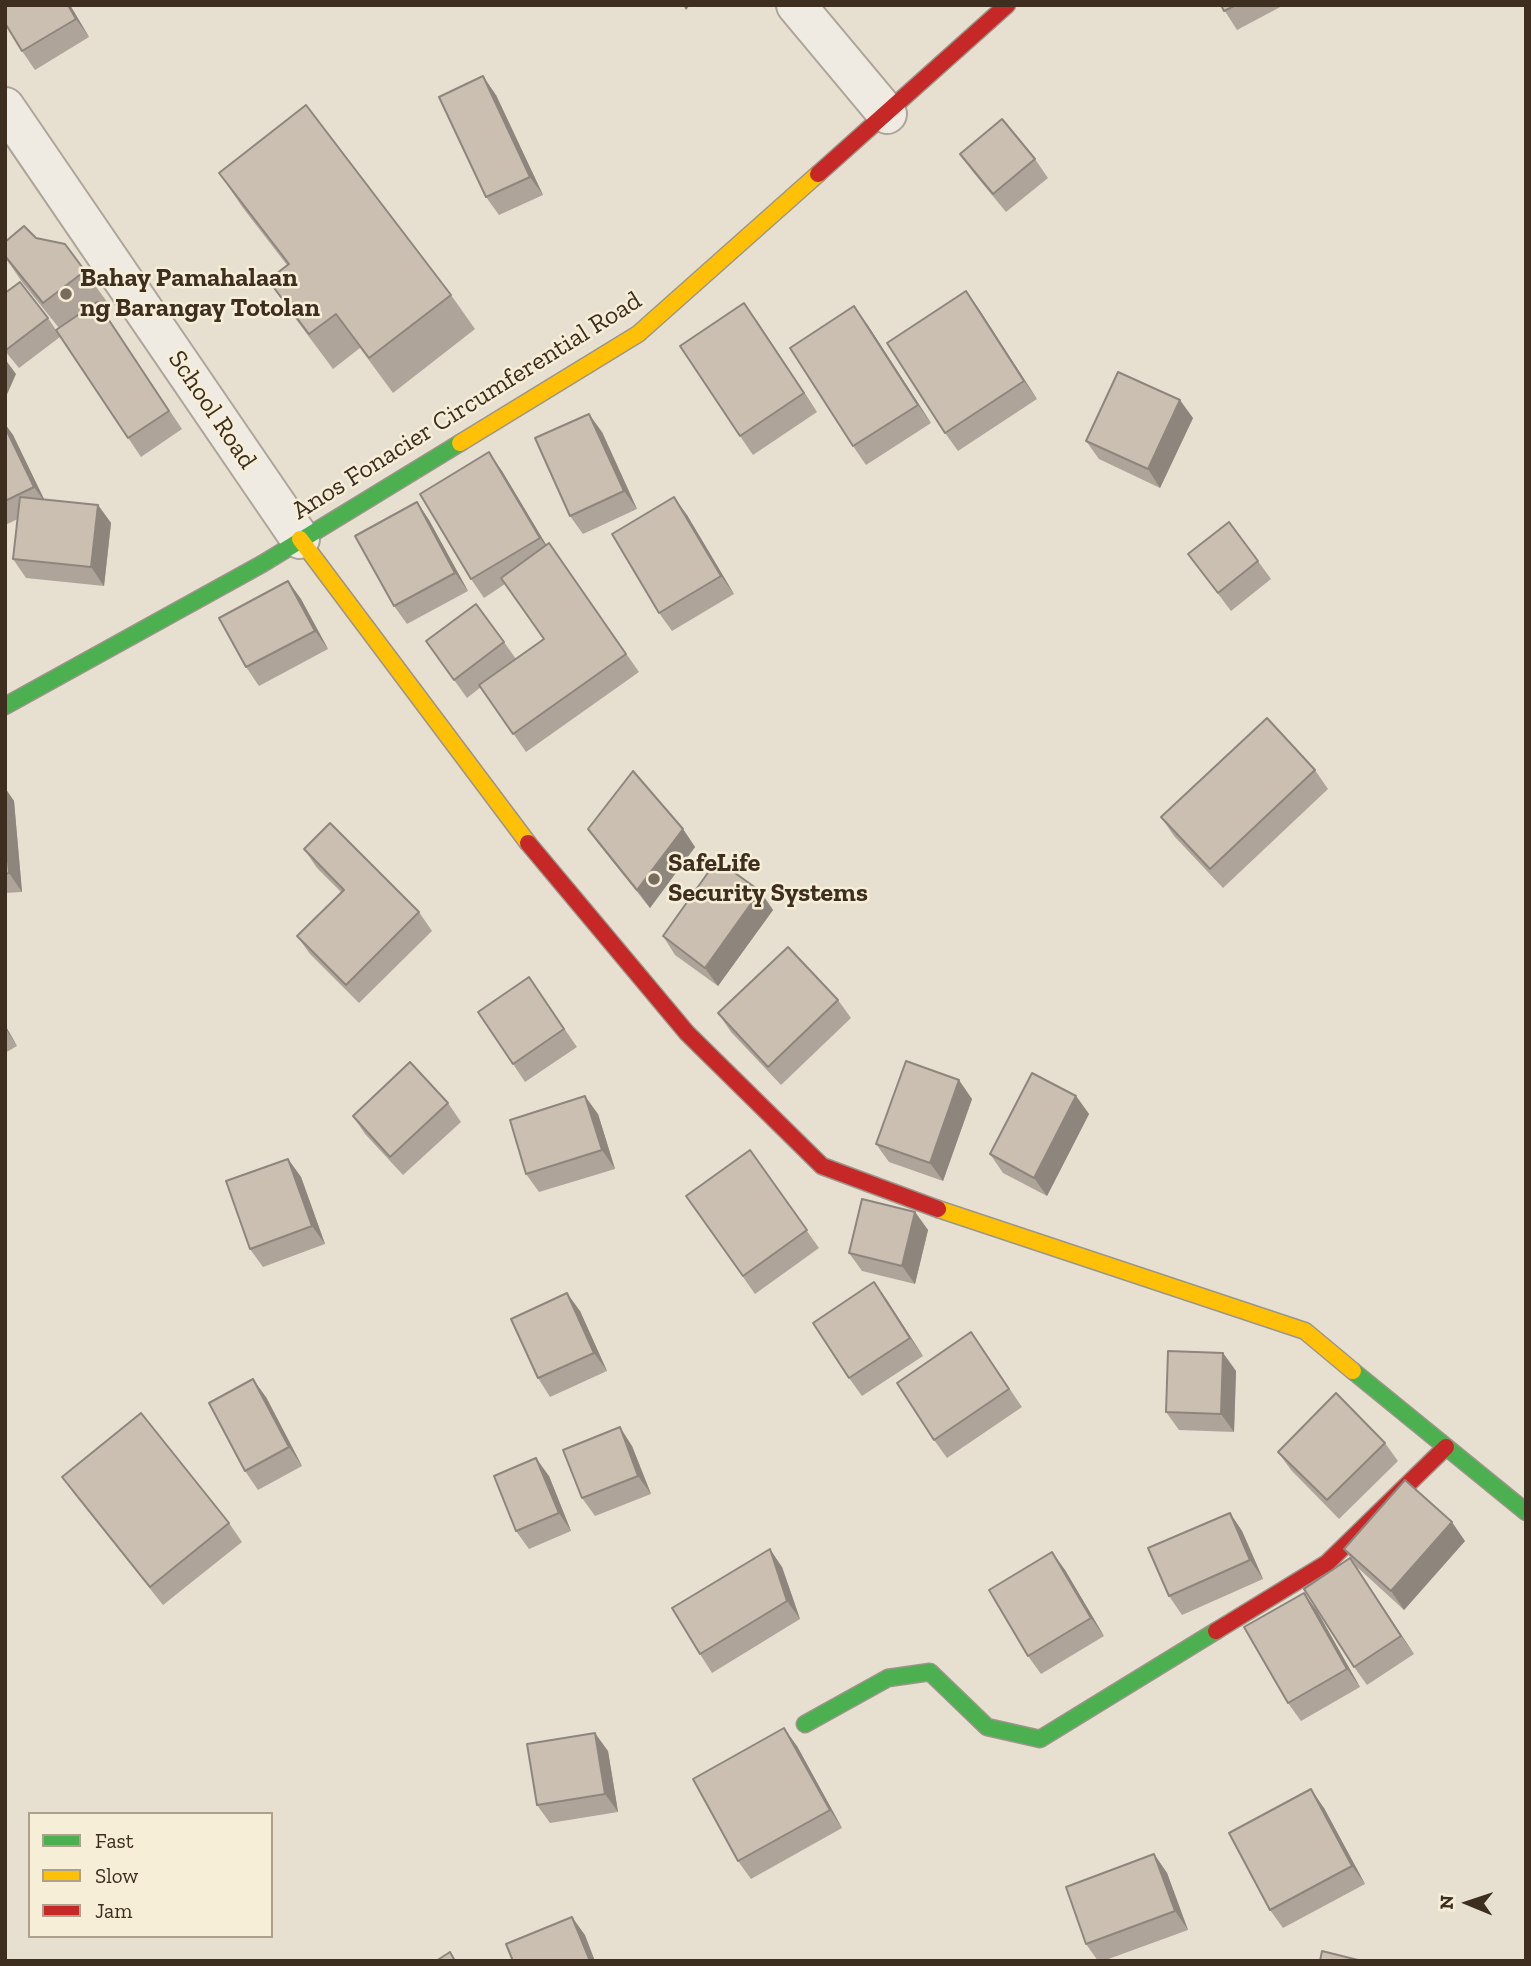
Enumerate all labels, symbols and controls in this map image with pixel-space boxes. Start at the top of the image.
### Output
place label: Bahay Pamahalaan ng Barangay Totolan [80,263,320,324]
street label: Anos Fonacier Circumferential Road [287,285,647,527]
marker: Bahay Pamahalaan ng Barangay Totolan [58,286,74,302]
street label: School Road [161,345,263,475]
place label: SafeLife Security Systems [668,848,868,910]
marker: SafeLife Security Systems [646,871,662,887]
legend [28,1812,273,1938]
text: Fast [95,1828,134,1853]
text: Slow [95,1863,138,1888]
north arrow [1433,1868,1503,1938]
text: N [1435,1895,1458,1910]
text: Jam [95,1898,132,1923]

